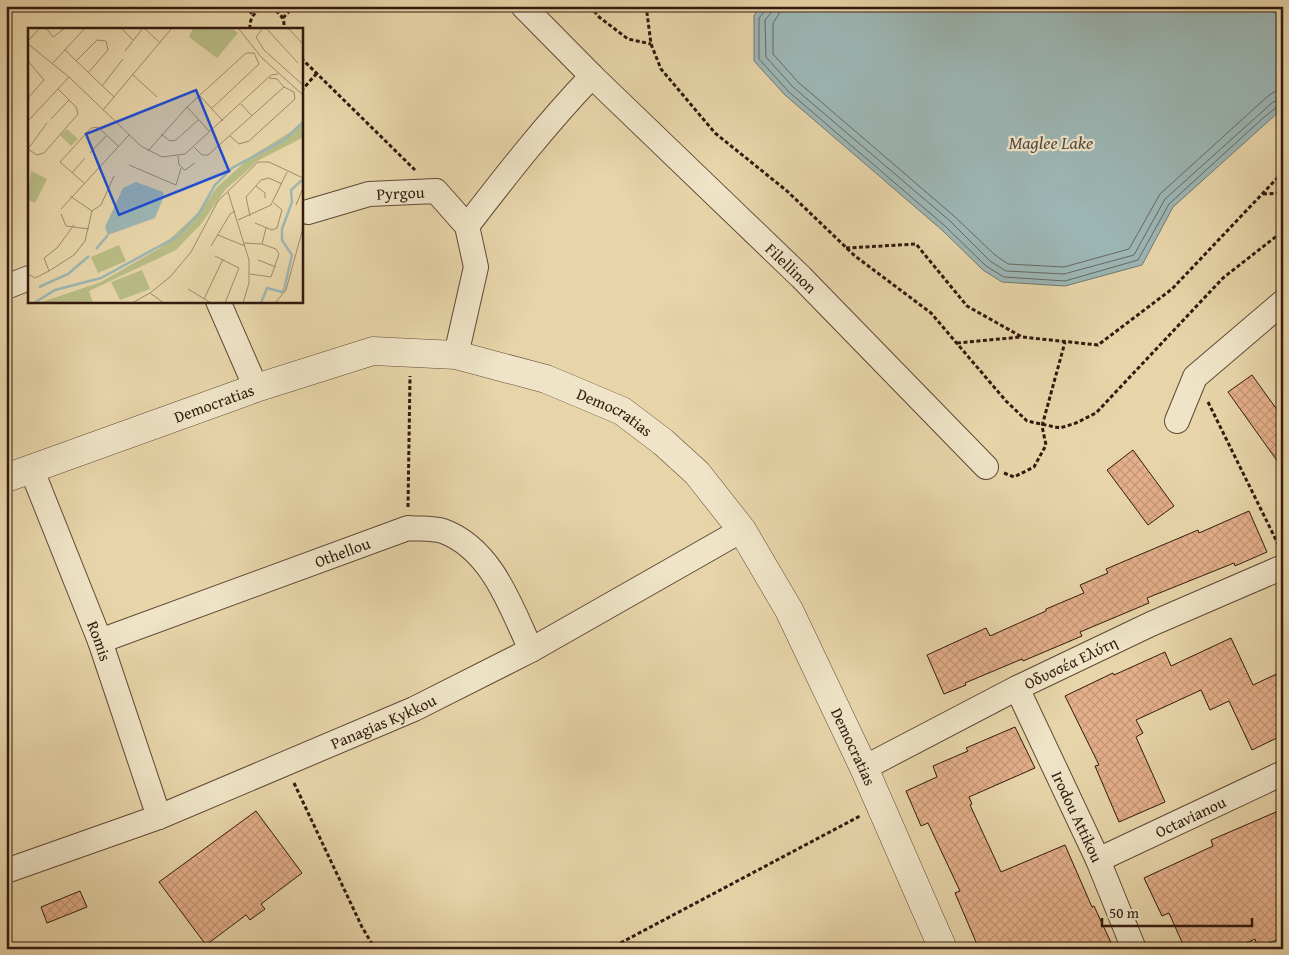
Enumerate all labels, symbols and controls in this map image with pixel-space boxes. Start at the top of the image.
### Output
inset map [28,28,302,302]
water label: Maglee Lake [1009,129,1093,156]
street label: Pyrgou [376,180,425,206]
street label: Filellinon [760,237,823,299]
street label: Democratias [171,378,257,429]
street label: Democratias [573,381,658,442]
street label: Othellou [311,531,374,573]
street label: Romis [81,617,118,664]
street label: Οδυσσέα Ελύτη [1020,630,1121,695]
street label: Panagias Kykkou [327,688,440,755]
street label: Democratias [825,704,882,789]
street label: Irodou Attikou [1046,767,1109,866]
street label: Octavianou [1151,789,1230,844]
scale bar [1102,895,1252,927]
text: 50 m [1109,902,1140,923]

